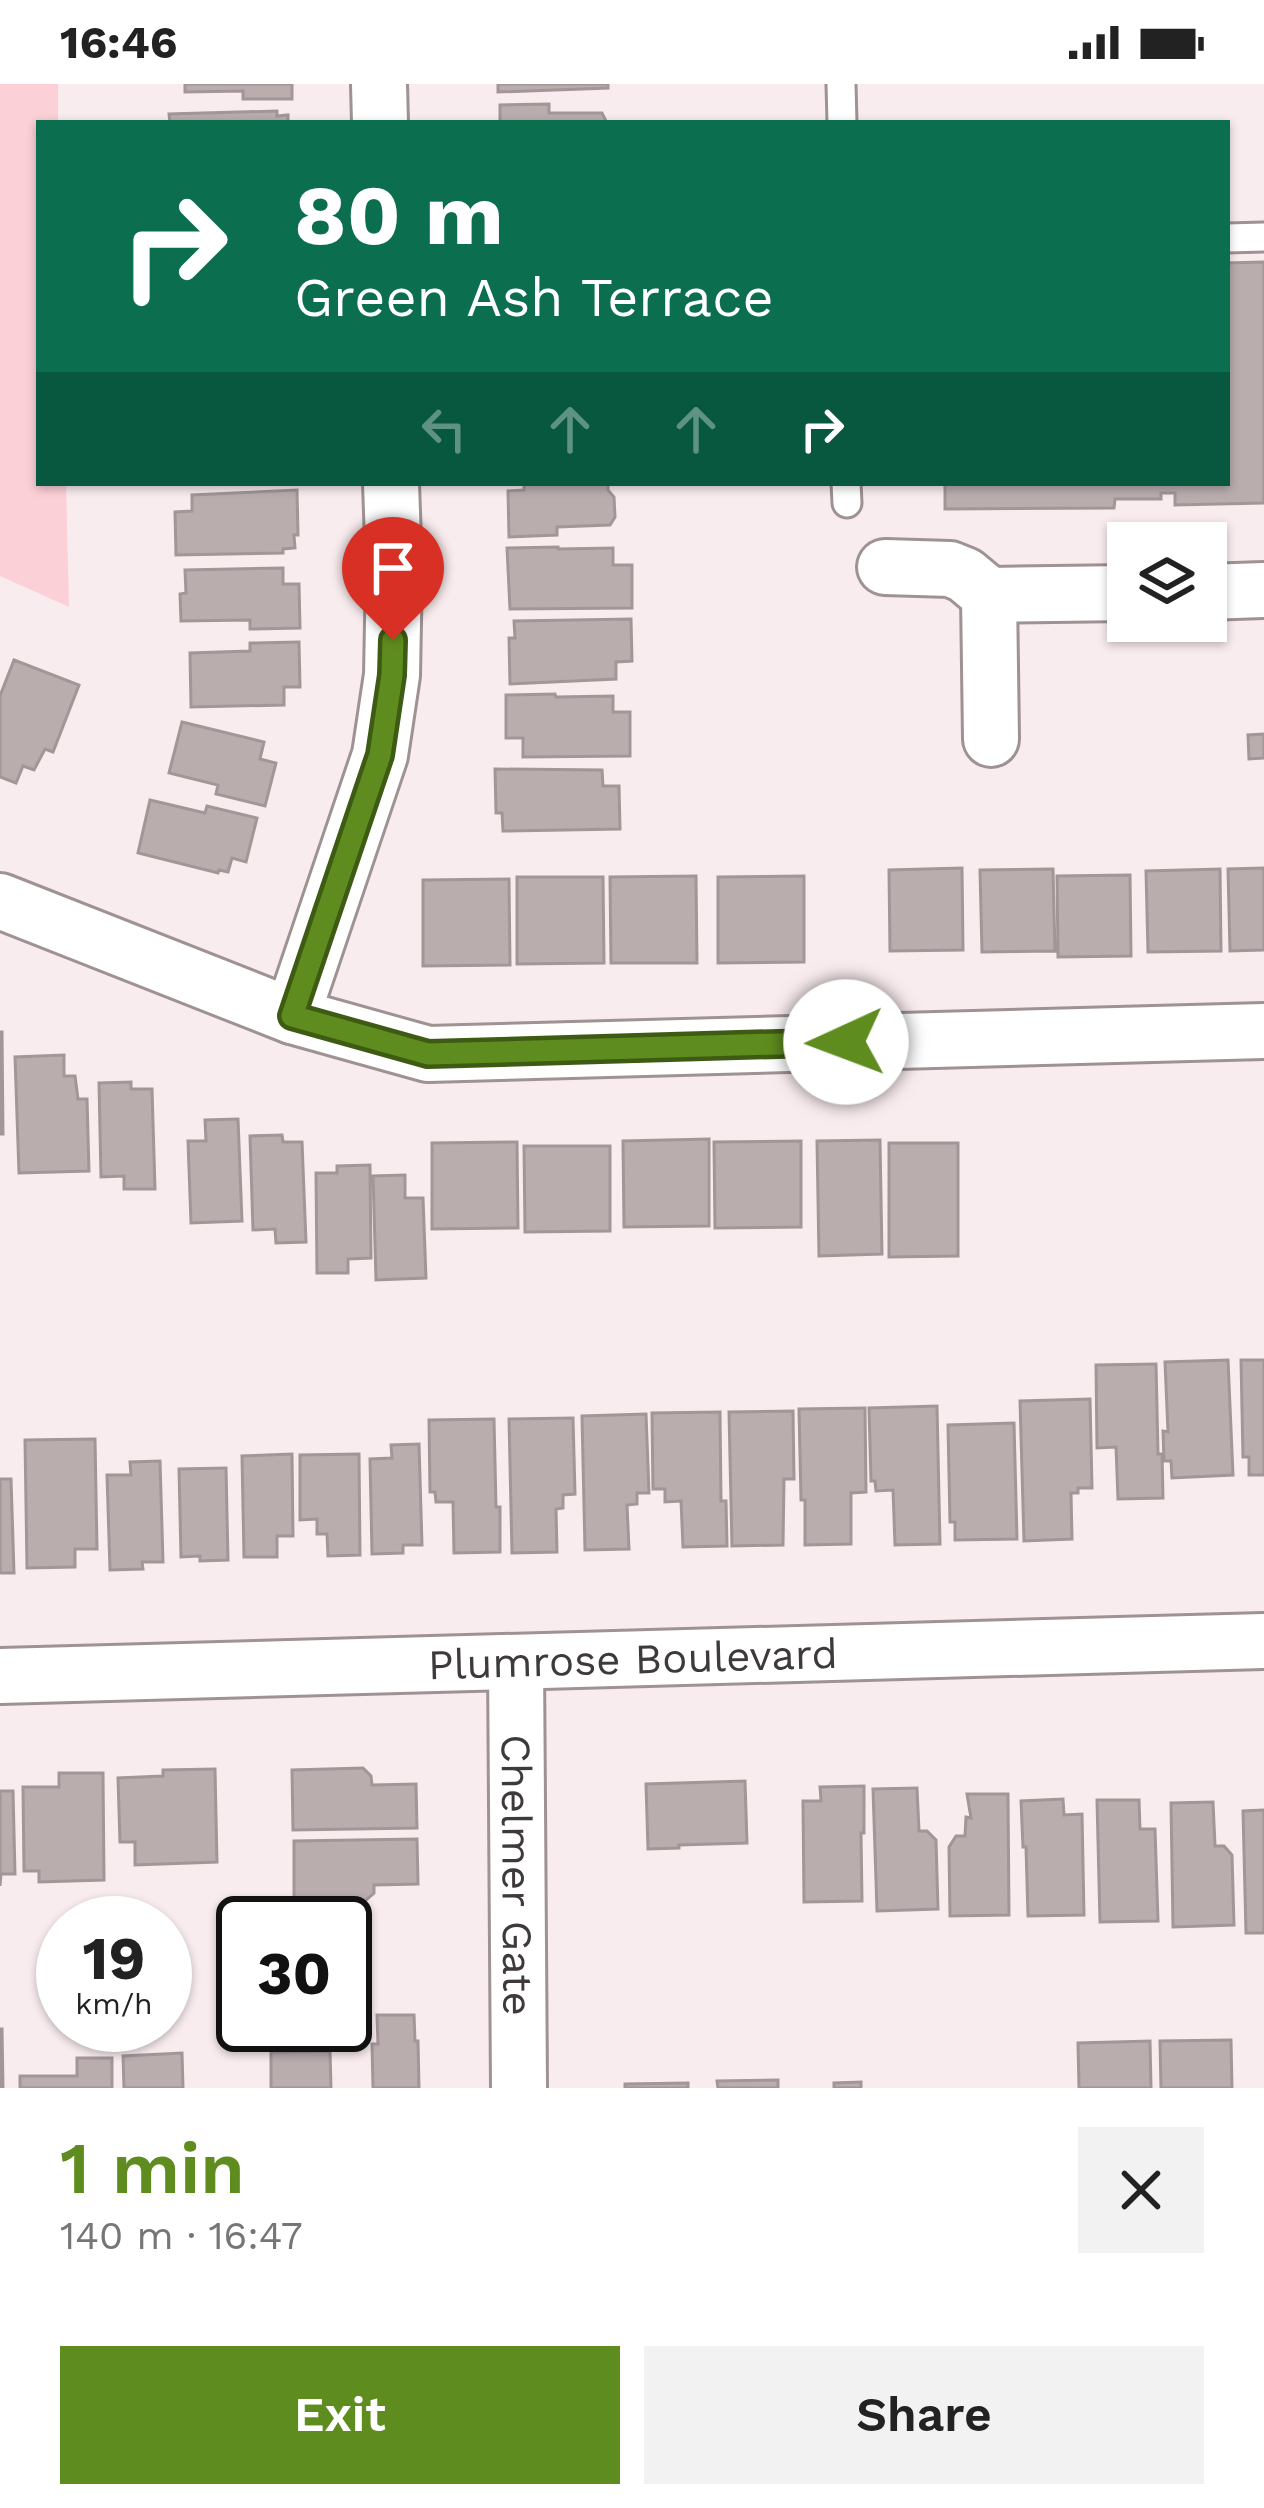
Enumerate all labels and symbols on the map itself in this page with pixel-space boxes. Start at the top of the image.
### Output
pin [342,517,444,640]
position arrow [783,979,909,1105]
street label: Plumrose Boulevard [427,1629,838,1689]
street label: Chelmer Gate [492,1734,542,2016]
speed limit sign: 30 [216,1896,372,2052]

